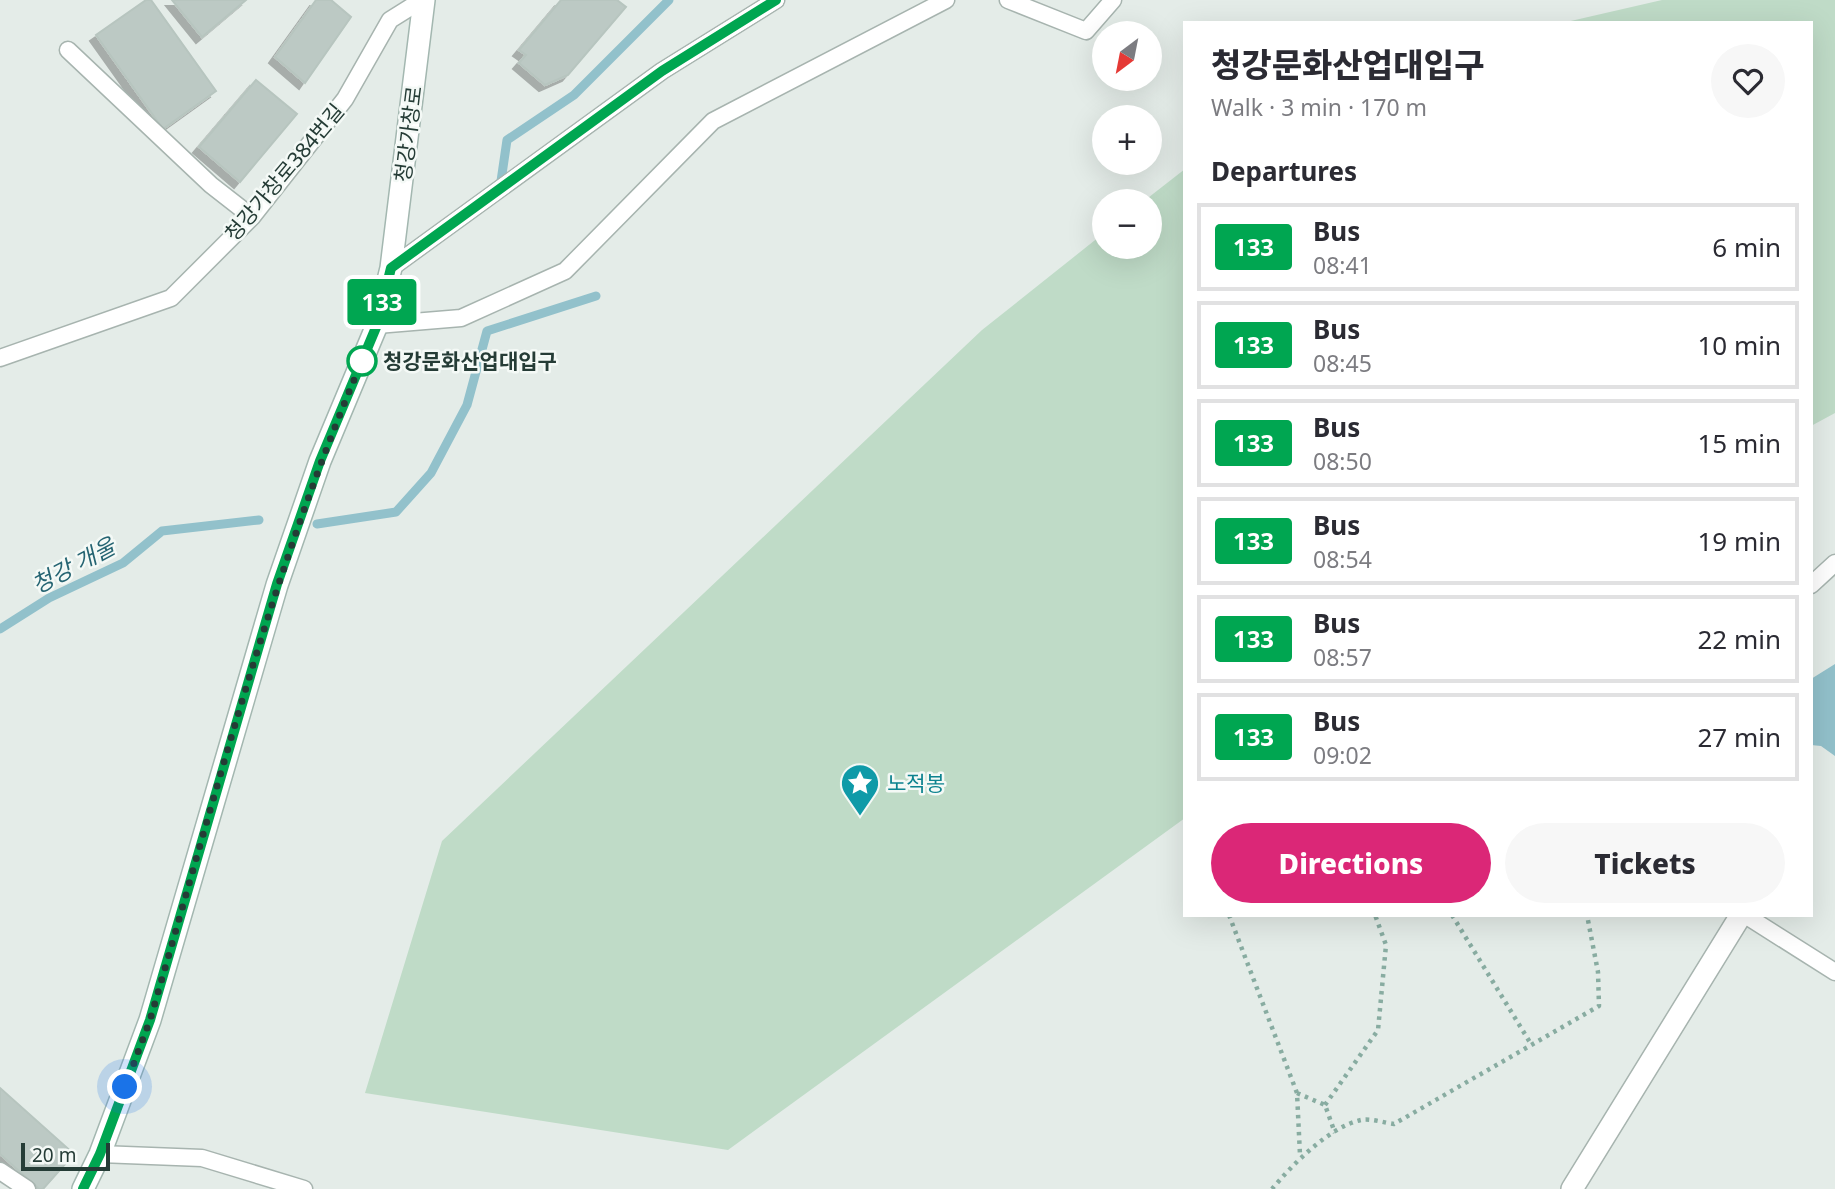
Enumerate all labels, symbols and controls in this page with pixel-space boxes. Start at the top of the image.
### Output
north arrow [1092,21,1162,91]
map controls [1092,21,1162,259]
text: 청강문화산업대입구 [1211,42,1484,87]
button: heart [1711,44,1785,118]
street label: 청강가창로 [388,84,428,184]
text: Walk · 3 min · 170 m [1211,91,1427,123]
street label: 청강가창로384번길 [218,97,350,247]
button: + [1092,105,1162,175]
text: Departures [1211,153,1357,189]
button: − [1092,189,1162,259]
text: Bus [1313,213,1360,249]
text: 6 min [1712,229,1781,265]
text: 133 [1233,230,1274,263]
text: 08:41 [1313,249,1372,281]
line badge: 133 [342,279,422,325]
text: 133 [361,285,403,318]
text: Bus [1313,311,1360,347]
text: 10 min [1697,327,1781,363]
text: 133 [1233,328,1274,361]
marker: 청강문화산업대입구 [347,346,377,376]
place label: 청강문화산업대입구 [383,347,557,375]
text: 08:45 [1313,347,1372,379]
text: Bus [1313,409,1360,445]
text: 15 min [1697,425,1781,461]
text: 133 [1233,426,1274,459]
text: 08:50 [1313,445,1372,477]
text: Bus [1313,507,1360,543]
text: 19 min [1697,523,1781,559]
text: 133 [1233,524,1274,557]
water label: 청강 개울 [25,529,122,600]
text: 08:54 [1313,543,1372,575]
text: Bus [1313,605,1360,641]
text: 22 min [1697,621,1781,657]
text: 133 [1233,622,1274,655]
text: 08:57 [1313,641,1372,673]
text: Bus [1313,703,1360,739]
text: 27 min [1697,719,1781,755]
text: 133 [1233,720,1274,753]
text: 09:02 [1313,739,1372,771]
place icon: 노적봉 [839,762,881,817]
place label: 노적봉 [887,769,945,797]
button: Directions [1211,823,1491,903]
button: Tickets [1505,823,1785,903]
your location [107,1069,142,1104]
scale bar [21,1140,110,1172]
text: 20 m [32,1142,76,1168]

